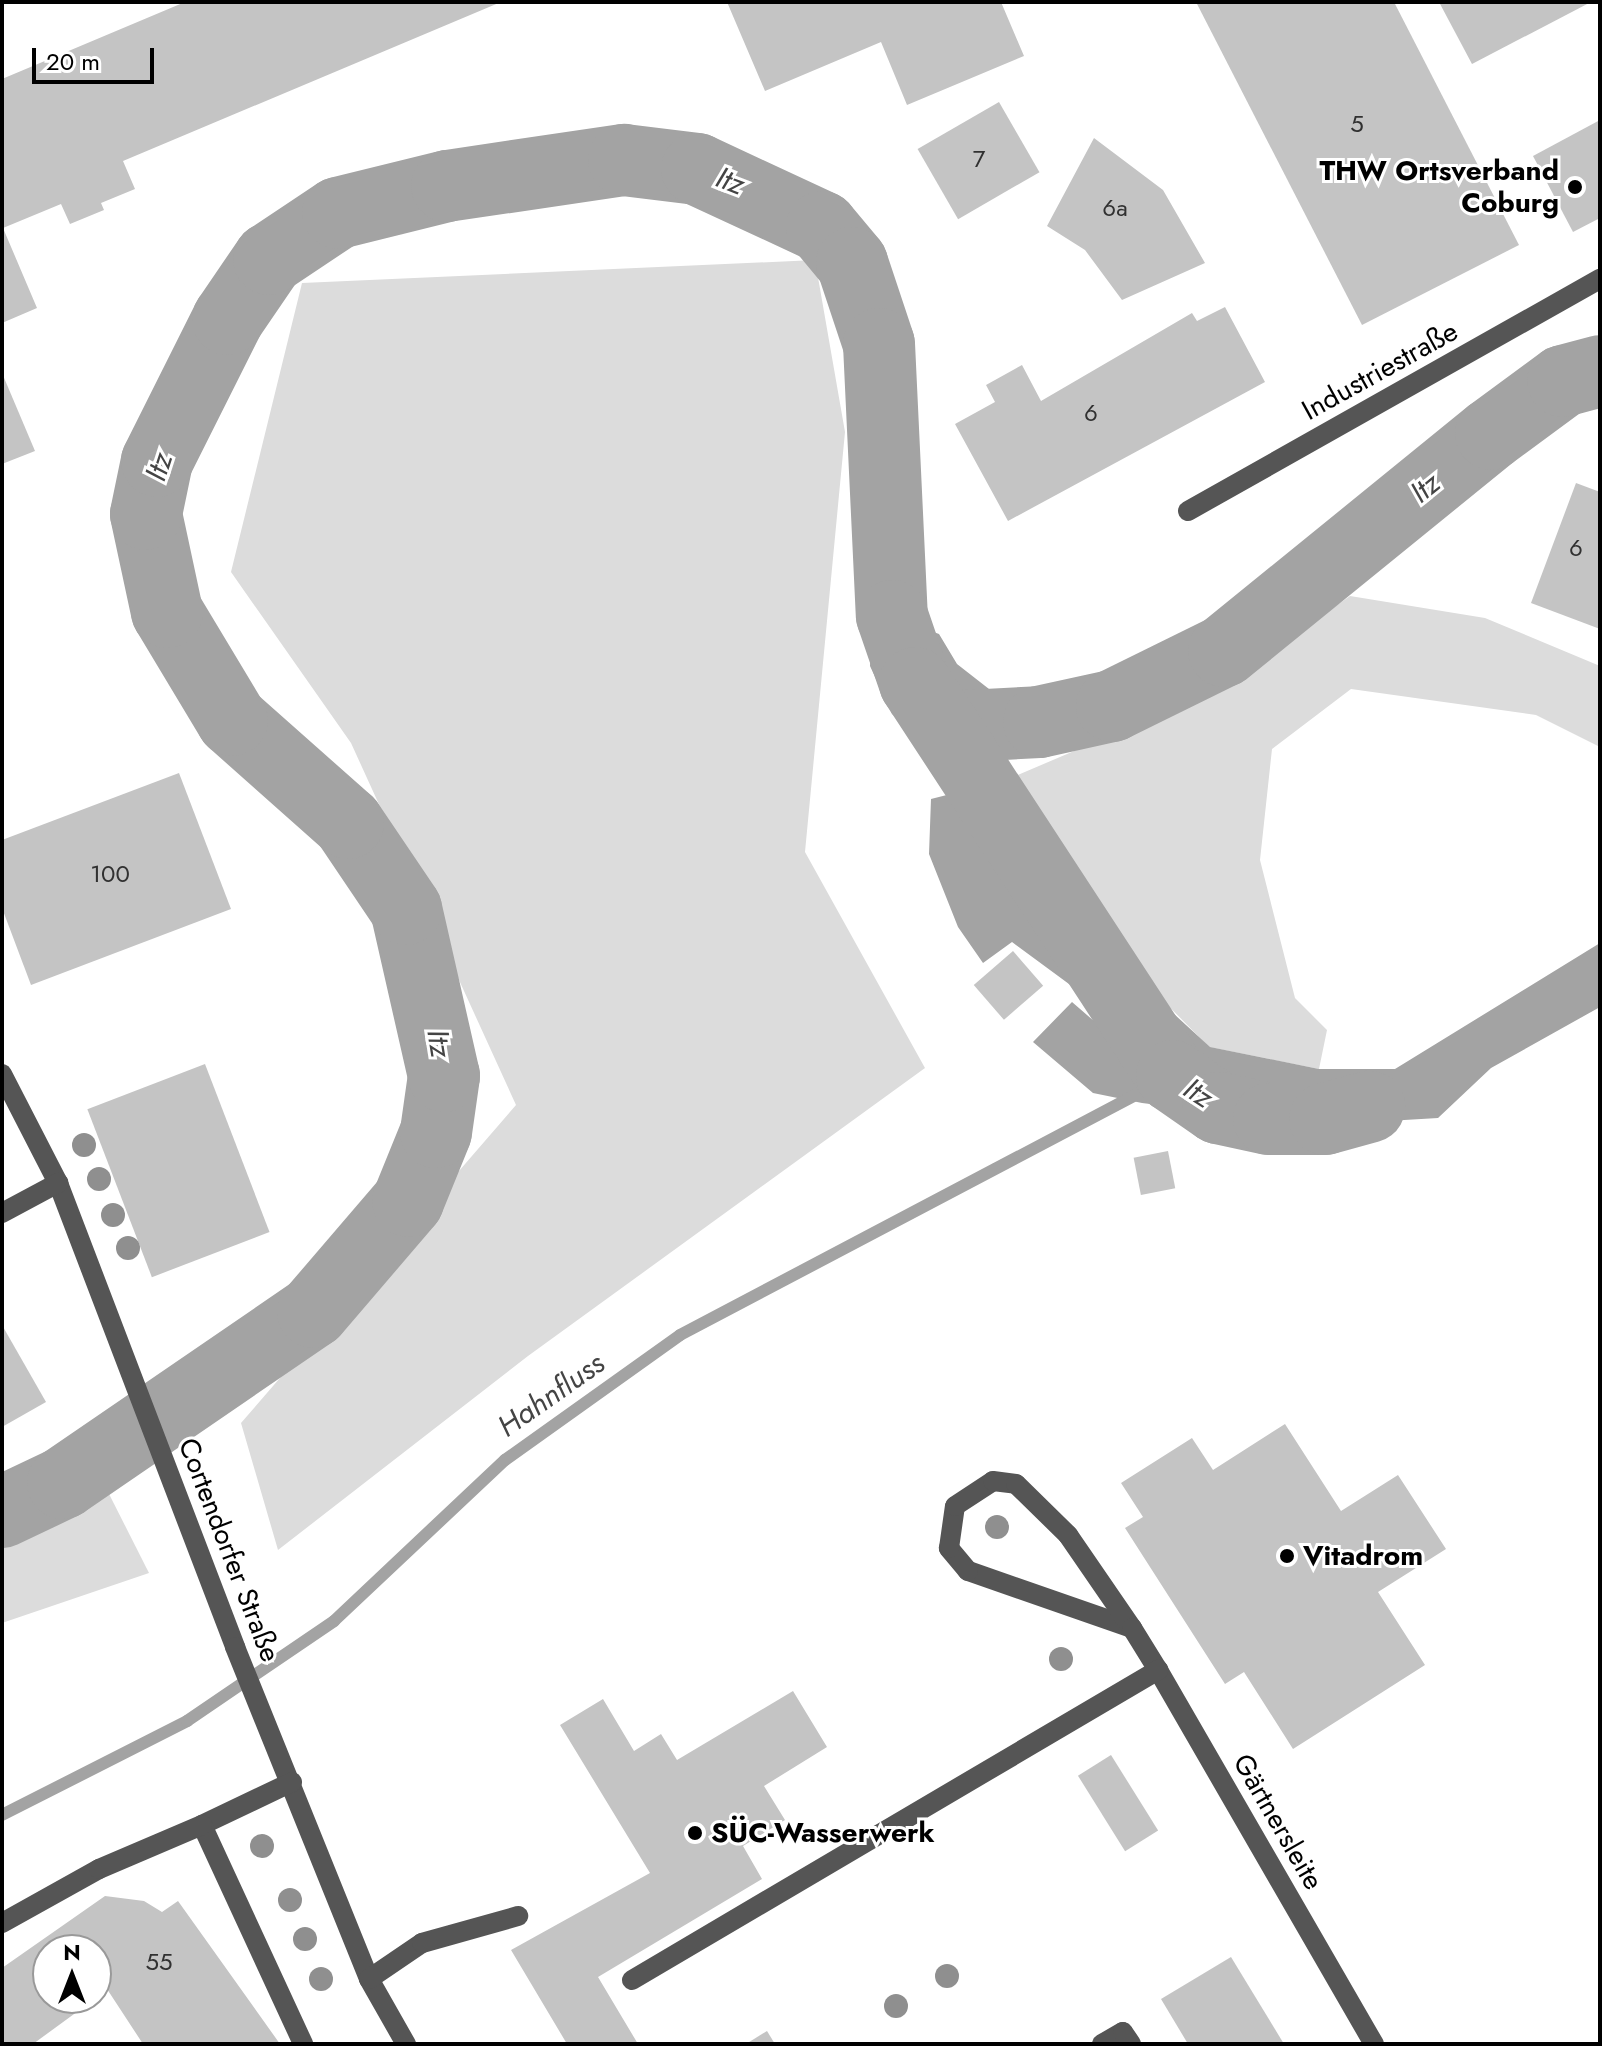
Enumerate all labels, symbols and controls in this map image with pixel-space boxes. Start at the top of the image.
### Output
scale bar [36,32,158,82]
text: 20 m [46,44,100,79]
house number: 5 [1350,110,1364,138]
house number: 7 [973,145,985,173]
place label: THW Ortsverband Coburg [1319,154,1559,220]
water label: Itz [711,159,749,203]
marker: THW Ortsverband Coburg [1566,178,1584,196]
house number: 6a [1102,194,1128,222]
street label: Industriestraße [1296,314,1464,428]
house number: 6 [1084,399,1098,427]
water label: Itz [138,448,180,486]
water label: Itz [1403,465,1447,511]
house number: 6 [1569,534,1583,562]
house number: 100 [90,860,130,888]
water label: Itz [419,1027,459,1059]
water label: Itz [1177,1070,1219,1116]
water label: Hahnfluss [491,1345,611,1445]
street label: Cortendorfer Straße [171,1434,287,1666]
place label: Vitadrom [1303,1539,1423,1573]
marker: Vitadrom [1278,1547,1296,1565]
street label: Gärtnersleite [1226,1748,1330,1896]
place label: SÜC-Wasserwerk [711,1816,935,1850]
marker: SÜC-Wasserwerk [686,1824,704,1842]
north arrow [32,1934,112,2014]
text: N [63,1936,81,1968]
house number: 55 [145,1948,173,1976]

